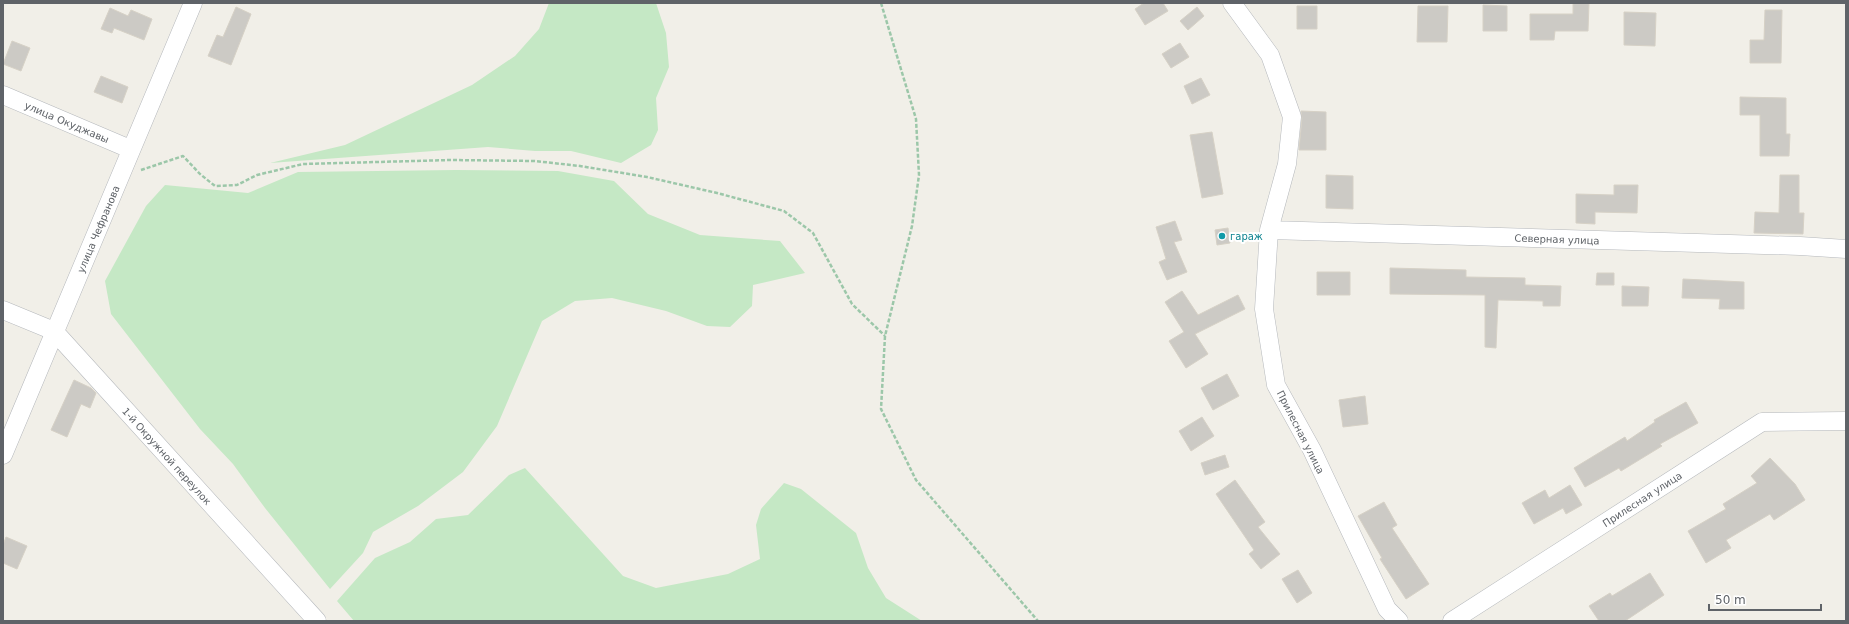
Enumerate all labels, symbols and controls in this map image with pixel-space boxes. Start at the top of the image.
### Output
street label: улица Окуджавы [23,100,111,145]
street label: улица Чефранова [75,184,122,274]
marker: гараж [1217,231,1227,241]
place label: гараж [1230,231,1263,242]
street label: Северная улица [1514,233,1600,246]
street label: Прилесная улица [1275,389,1326,476]
street label: 1-й Окружной переулок [120,406,213,507]
street label: Прилесная улица [1601,470,1684,529]
scale bar [1709,586,1821,612]
text: 50 m [1715,593,1746,607]

